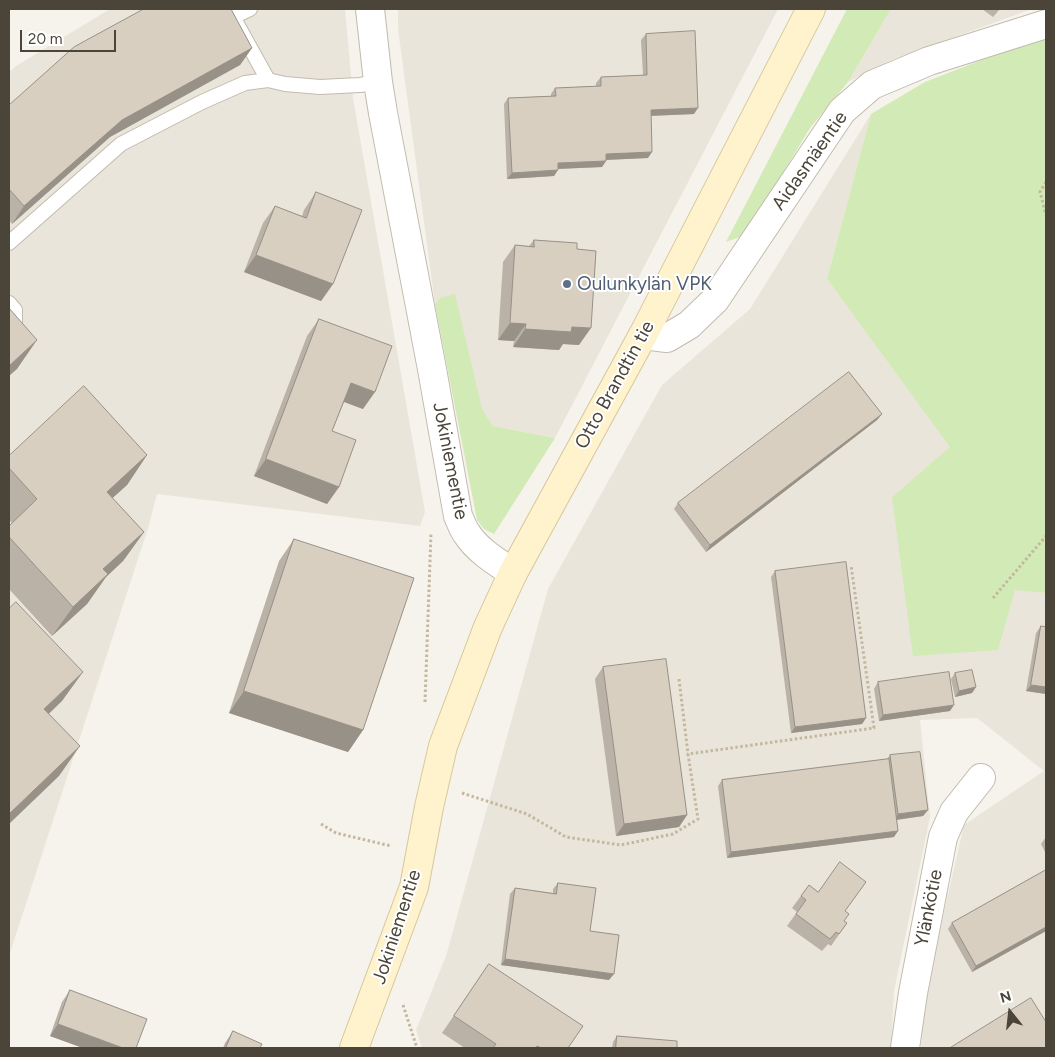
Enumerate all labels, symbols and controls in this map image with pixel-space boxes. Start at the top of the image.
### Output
scale bar [22,20,119,52]
text: 20 m [28,30,62,48]
street label: Aidasmäentie [767,107,853,215]
place label: Oulunkylän VPK [577,273,712,295]
marker: Oulunkylän VPK [561,278,573,290]
street label: Otto Brandtin tie [570,317,660,453]
street label: Jokiniementie [427,400,473,522]
street label: Jokiniementie [368,867,426,987]
street label: Ylänkötie [910,868,948,948]
north arrow [985,987,1035,1037]
text: N [998,987,1013,1007]

